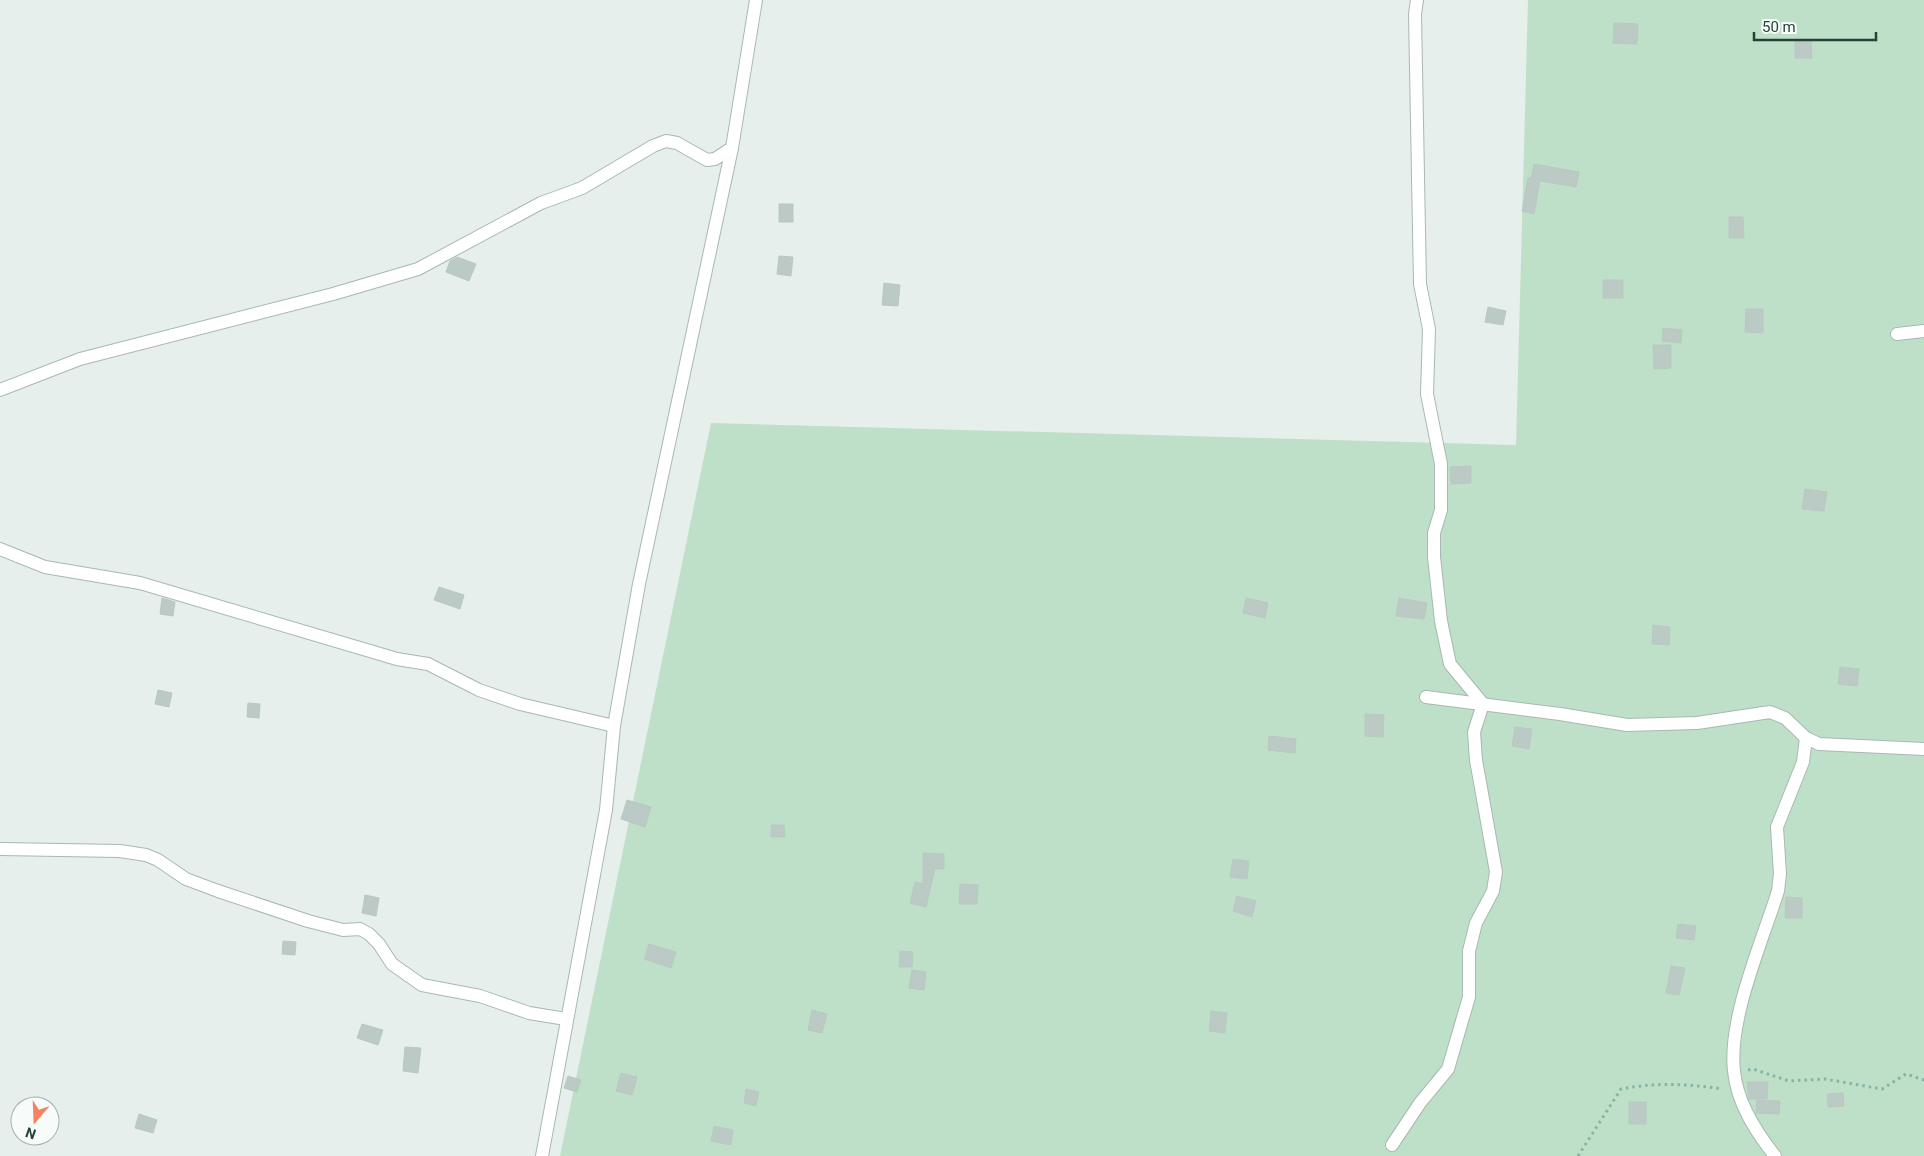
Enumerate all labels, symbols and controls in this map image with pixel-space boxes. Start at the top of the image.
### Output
scale bar [1754,10,1876,42]
text: 50 m [1762,18,1796,36]
north arrow [10,1096,60,1146]
text: N [23,1124,38,1142]

